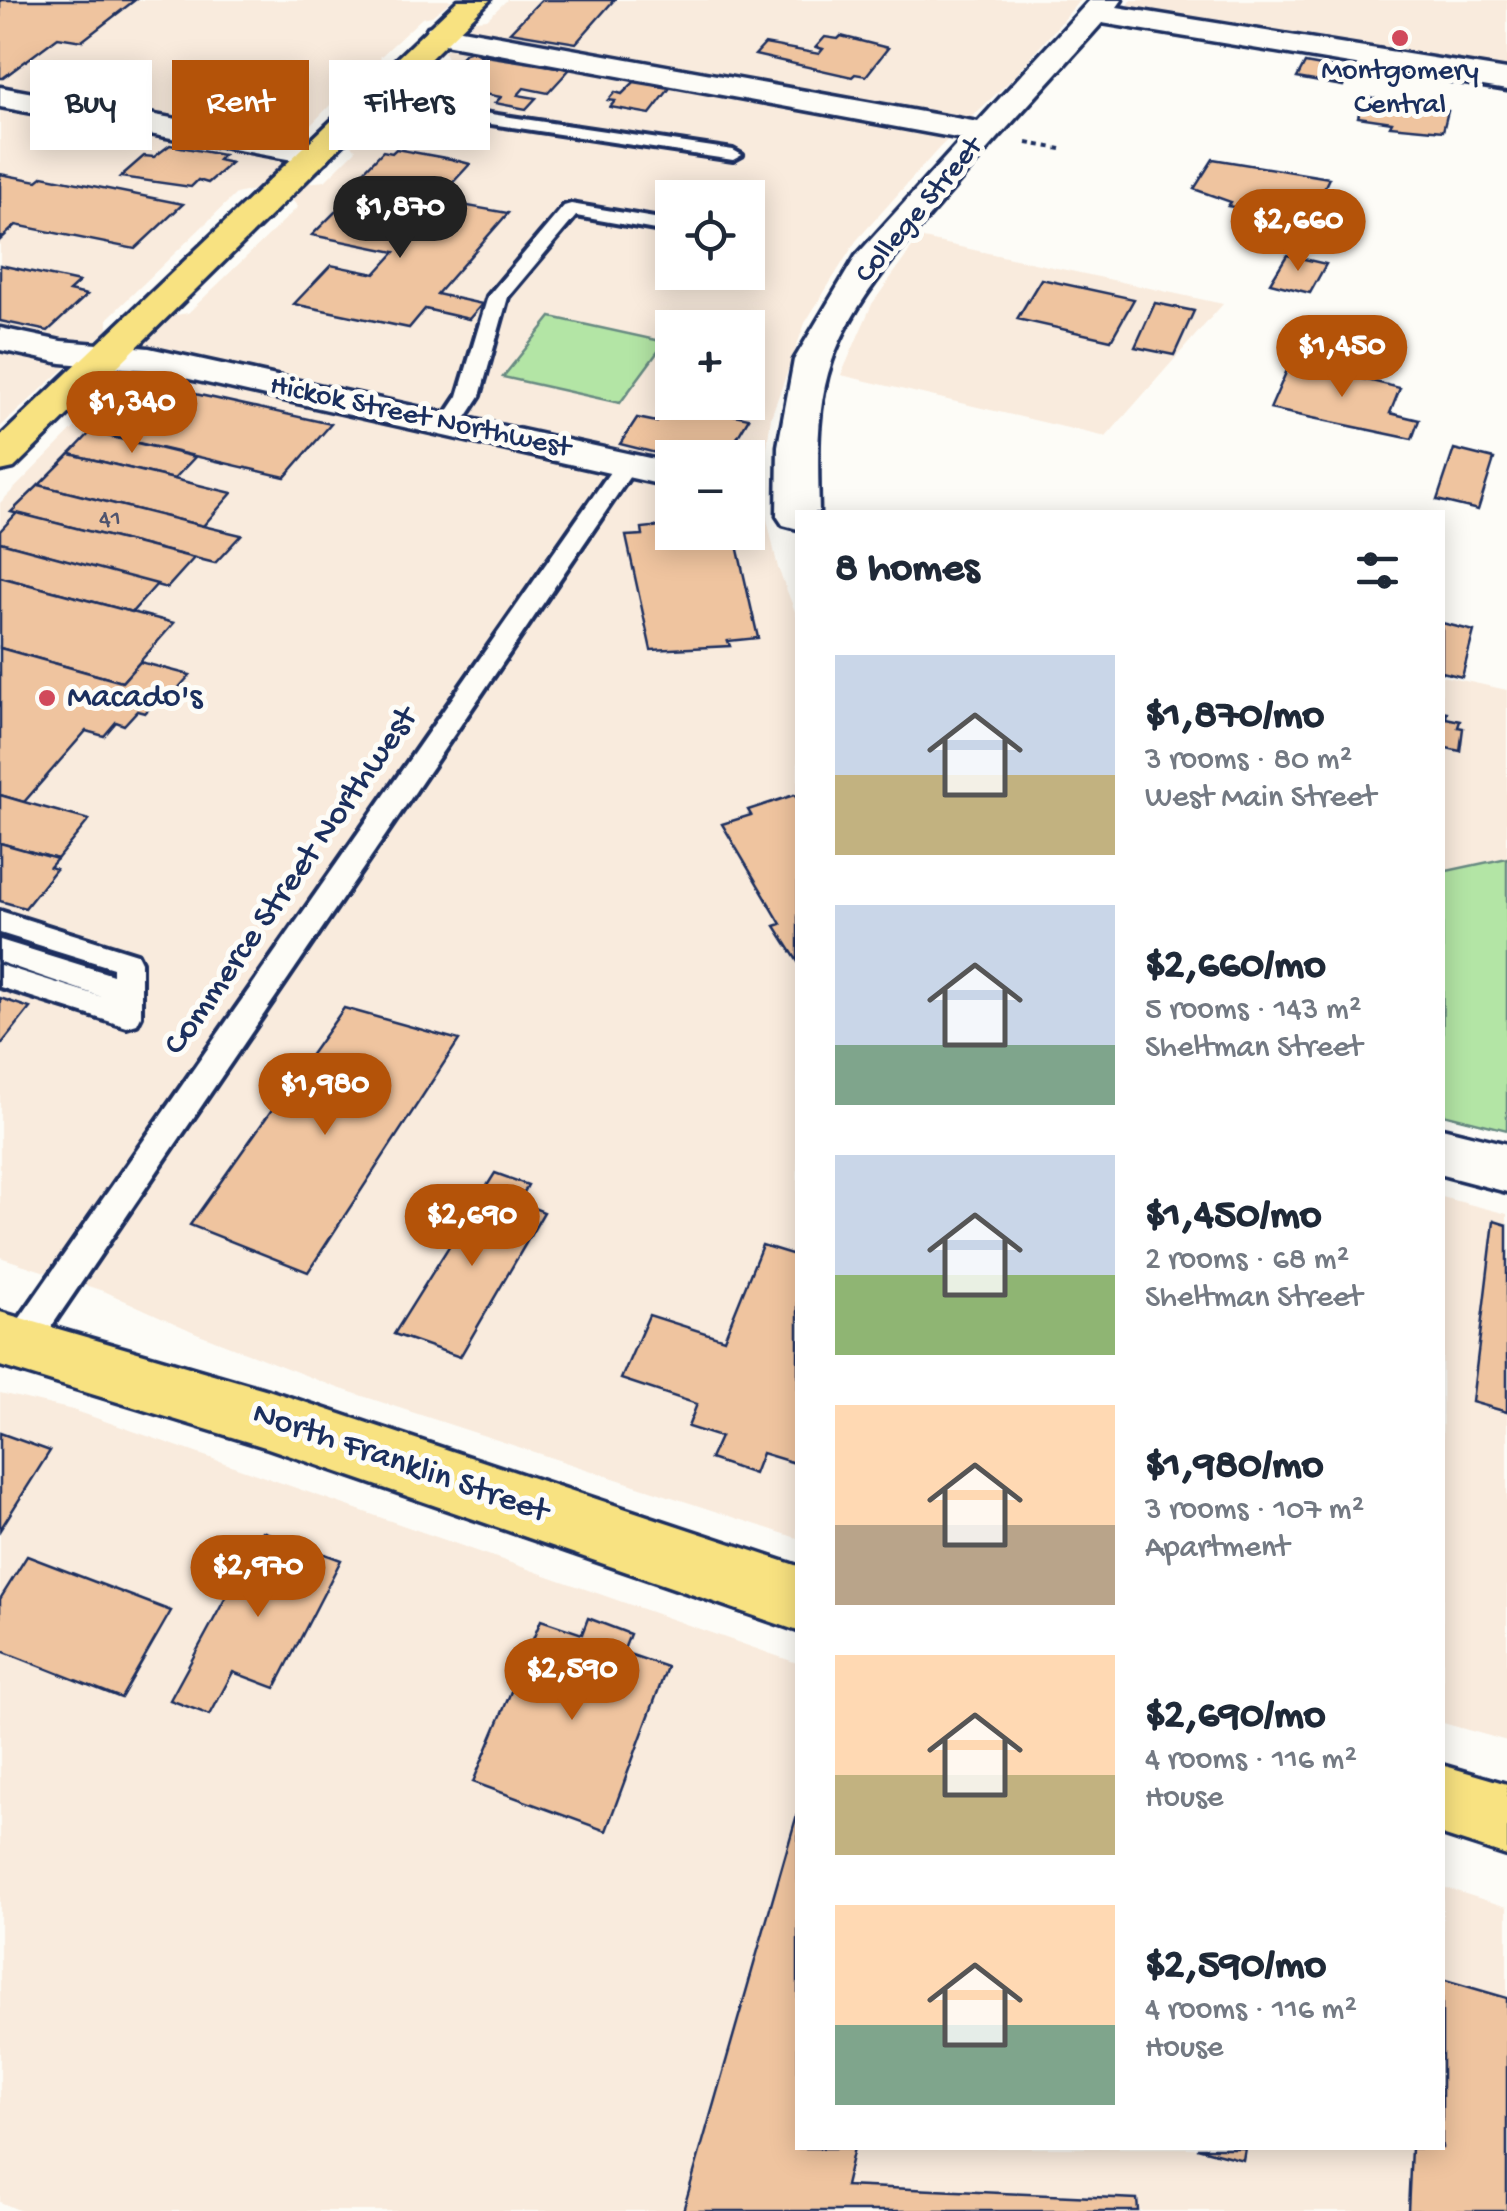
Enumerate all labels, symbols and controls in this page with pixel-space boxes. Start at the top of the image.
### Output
marker: Montgomery Central [1389,27,1411,49]
place label: Montgomery Central [1321,55,1479,124]
chip: Buy [30,60,152,150]
chip: Rent [172,60,309,150]
chip: Filters [329,60,490,150]
street label: College Street [849,129,993,291]
pin: $1,870 [319,176,481,261]
map controls [655,180,765,550]
button: locate [655,180,765,290]
text: $1,870 [355,189,445,227]
pin: $2,660 [1217,189,1379,274]
text: $2,660 [1253,202,1343,240]
button: + [655,310,765,420]
pin: $1,450 [1261,315,1423,400]
text: $1,450 [1298,328,1386,366]
street label: Hickok Street Northwest [266,369,576,468]
pin: $1,340 [51,371,213,456]
text: $1,340 [88,384,176,422]
button: − [655,440,765,550]
house number: 41 [99,506,121,535]
icon: filters [1350,543,1405,598]
text: 8 homes [835,546,979,595]
place label: Macado's [67,678,204,719]
marker: Macado's [36,687,58,709]
text: $1,870/mo [1145,693,1324,742]
icon: home [915,695,1035,815]
street label: Commerce Street Northwest [156,698,430,1064]
text: 3 rooms · 80 m² [1145,742,1352,780]
text: West Main Street [1145,780,1376,818]
text: $2,660/mo [1145,943,1326,992]
icon: home [915,945,1035,1065]
text: 5 rooms · 143 m² [1145,992,1361,1030]
text: Sheltman Street [1145,1030,1362,1068]
pin: $1,980 [244,1053,406,1138]
text: $1,980 [280,1066,370,1104]
pin: $2,690 [391,1184,553,1269]
text: $1,450/mo [1145,1193,1322,1242]
icon: home [915,1195,1035,1315]
text: $2,690 [427,1197,517,1235]
text: 2 rooms · 68 m² [1145,1242,1349,1280]
text: Sheltman Street [1145,1280,1362,1318]
street label: North Franklin Street [247,1394,556,1535]
text: $1,980/mo [1145,1443,1324,1492]
icon: home [915,1445,1035,1565]
text: 3 rooms · 107 m² [1145,1492,1364,1530]
text: Apartment [1145,1530,1289,1568]
pin: $2,970 [177,1535,339,1620]
text: $2,970 [213,1548,303,1586]
pin: $2,590 [491,1638,653,1723]
text: $2,590 [526,1651,618,1689]
text: $2,690/mo [1145,1693,1326,1742]
icon: home [915,1695,1035,1815]
text: 4 rooms · 116 m² [1145,1742,1357,1780]
text: House [1145,1780,1223,1818]
text: $2,590/mo [1145,1943,1326,1992]
icon: home [915,1945,1035,2065]
text: 4 rooms · 116 m² [1145,1992,1357,2030]
text: House [1145,2030,1223,2068]

